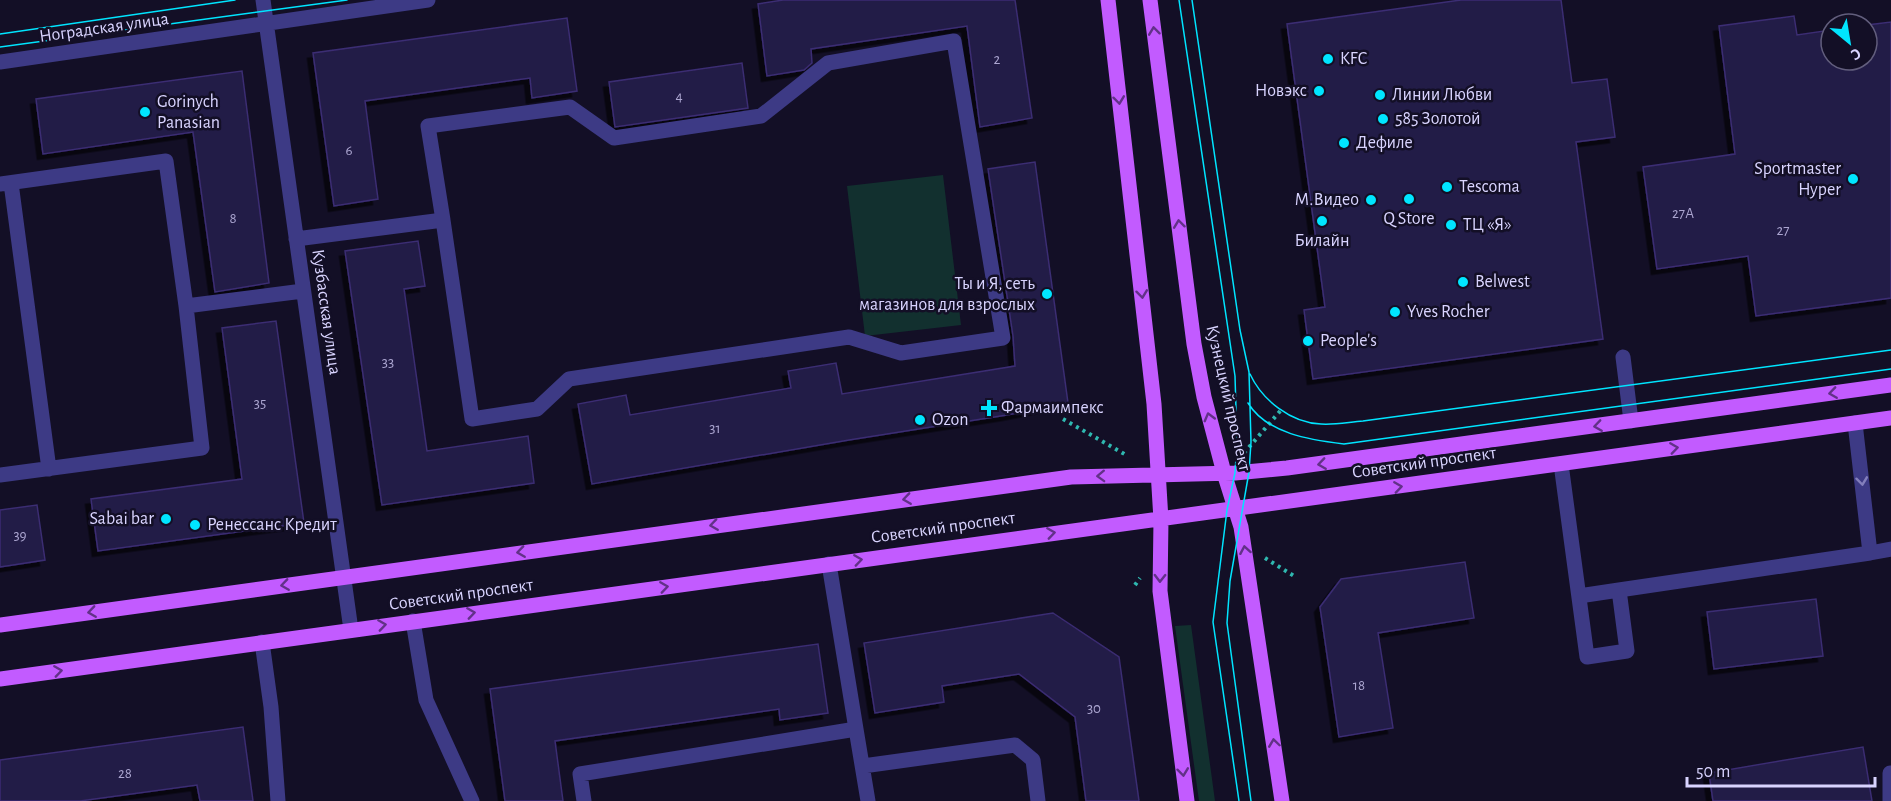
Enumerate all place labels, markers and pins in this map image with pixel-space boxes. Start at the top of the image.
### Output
place label: KFC [1340,50,1367,68]
marker: KFC [1321,52,1335,66]
place label: Новэкс [1255,82,1307,100]
marker: Новэкс [1312,84,1326,98]
place label: Линии Любви [1392,85,1492,104]
marker: Линии Любви [1373,88,1387,102]
place label: Gorinych Panasian [157,93,220,132]
marker: Gorinych Panasian [138,105,152,119]
place label: 585 Золотой [1395,110,1481,128]
marker: 585 Золотой [1376,112,1390,126]
place label: Дефиле [1356,134,1413,152]
marker: Дефиле [1337,136,1351,150]
place label: Sportmaster Hyper [1754,160,1841,199]
marker: Sportmaster Hyper [1846,172,1860,186]
place label: Tescoma [1459,178,1520,196]
marker: Tescoma [1440,180,1454,194]
place label: М.Видео [1295,191,1359,209]
marker: Q Store [1402,192,1416,206]
marker: М.Видео [1364,193,1378,207]
place label: Q Store [1383,210,1435,228]
marker: Билайн [1315,214,1329,228]
place label: ТЦ «Я» [1463,216,1512,234]
marker: ТЦ «Я» [1444,218,1458,232]
place label: Билайн [1294,232,1350,250]
place label: Belwest [1475,273,1530,291]
place label: Ты и Я, сеть магазинов для взрослых [859,275,1035,314]
marker: Belwest [1456,275,1470,289]
marker: Ты и Я, сеть магазинов для взрослых [1040,287,1054,301]
place label: Yves Rocher [1407,303,1490,321]
marker: Yves Rocher [1388,305,1402,319]
place label: People's [1320,332,1377,350]
marker: People's [1301,334,1315,348]
place label: Фармаимпекс [1001,399,1104,417]
marker: Фармаимпекс [982,401,996,415]
place label: Ozon [932,411,969,429]
marker: Ozon [913,413,927,427]
place label: Sabai bar [89,510,154,528]
marker: Sabai bar [159,512,173,526]
place label: Ренессанс Кредит [207,516,337,534]
marker: Ренессанс Кредит [188,518,202,532]

